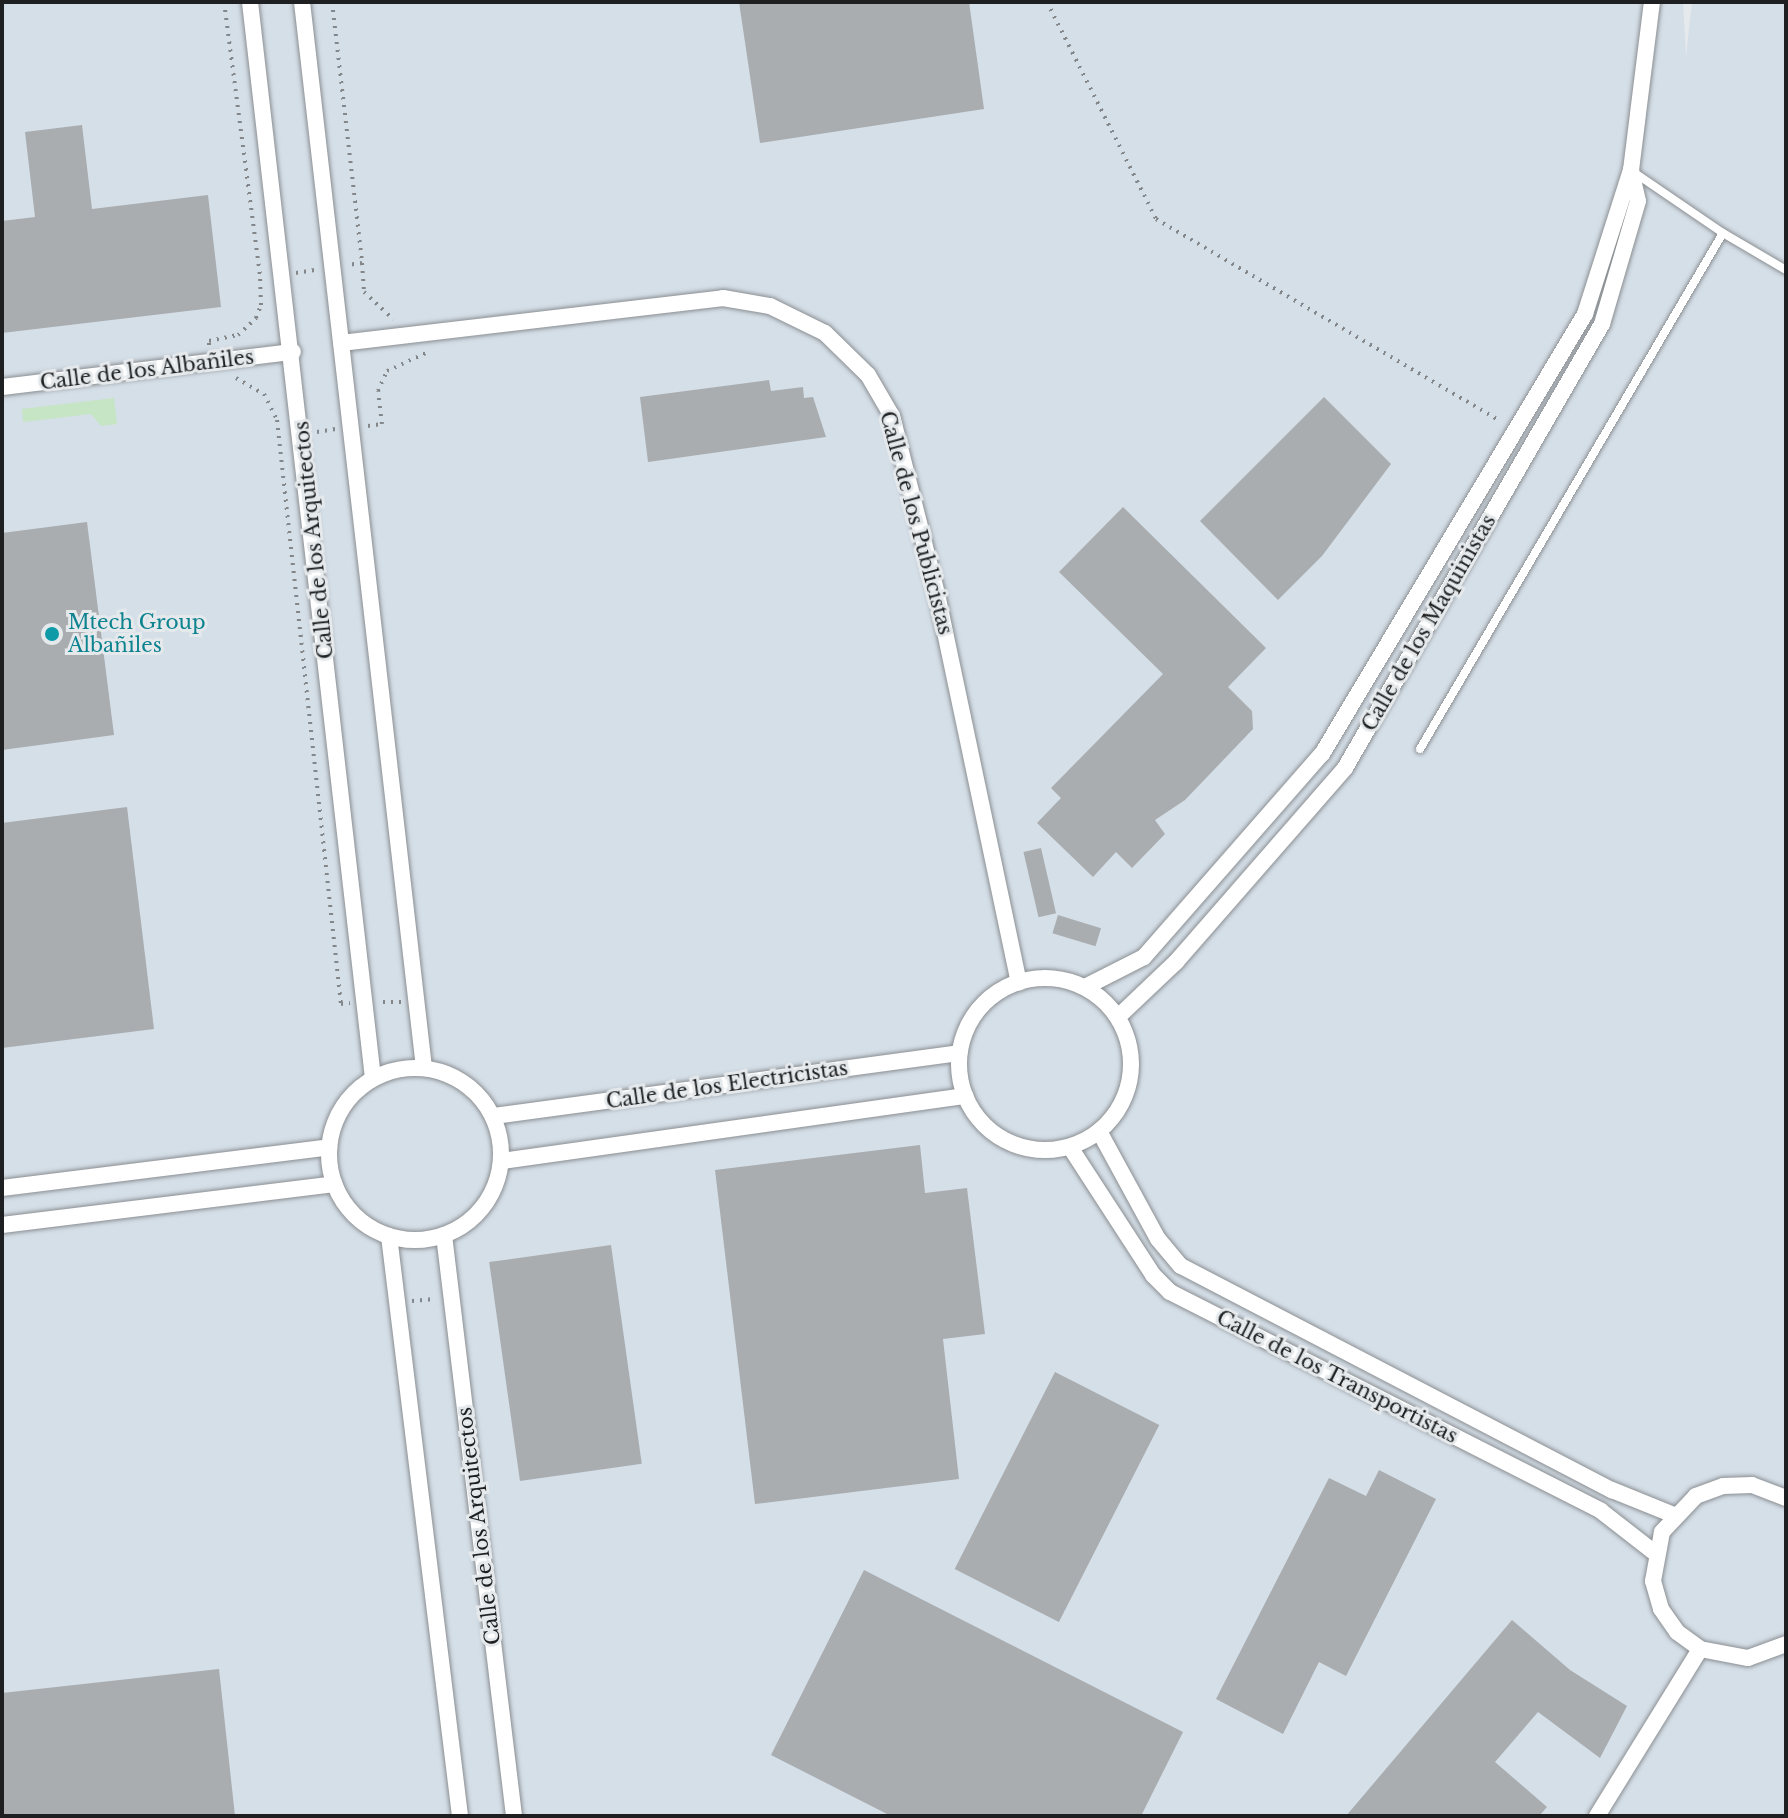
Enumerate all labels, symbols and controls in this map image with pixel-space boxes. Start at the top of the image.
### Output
street label: Calle de los Albañiles [38,345,256,395]
street label: Calle de los Publicistas [875,409,957,637]
street label: Calle de los Arquitectos [290,419,338,661]
street label: Calle de los Maquinistas [1357,510,1501,736]
place label: Mtech Group Albañiles [68,610,205,657]
marker: Mtech Group Albañiles [43,625,61,643]
street label: Calle de los Electricistas [605,1056,849,1114]
street label: Calle de los Transportistas [1212,1305,1462,1449]
street label: Calle de los Arquitectos [452,1405,506,1647]

